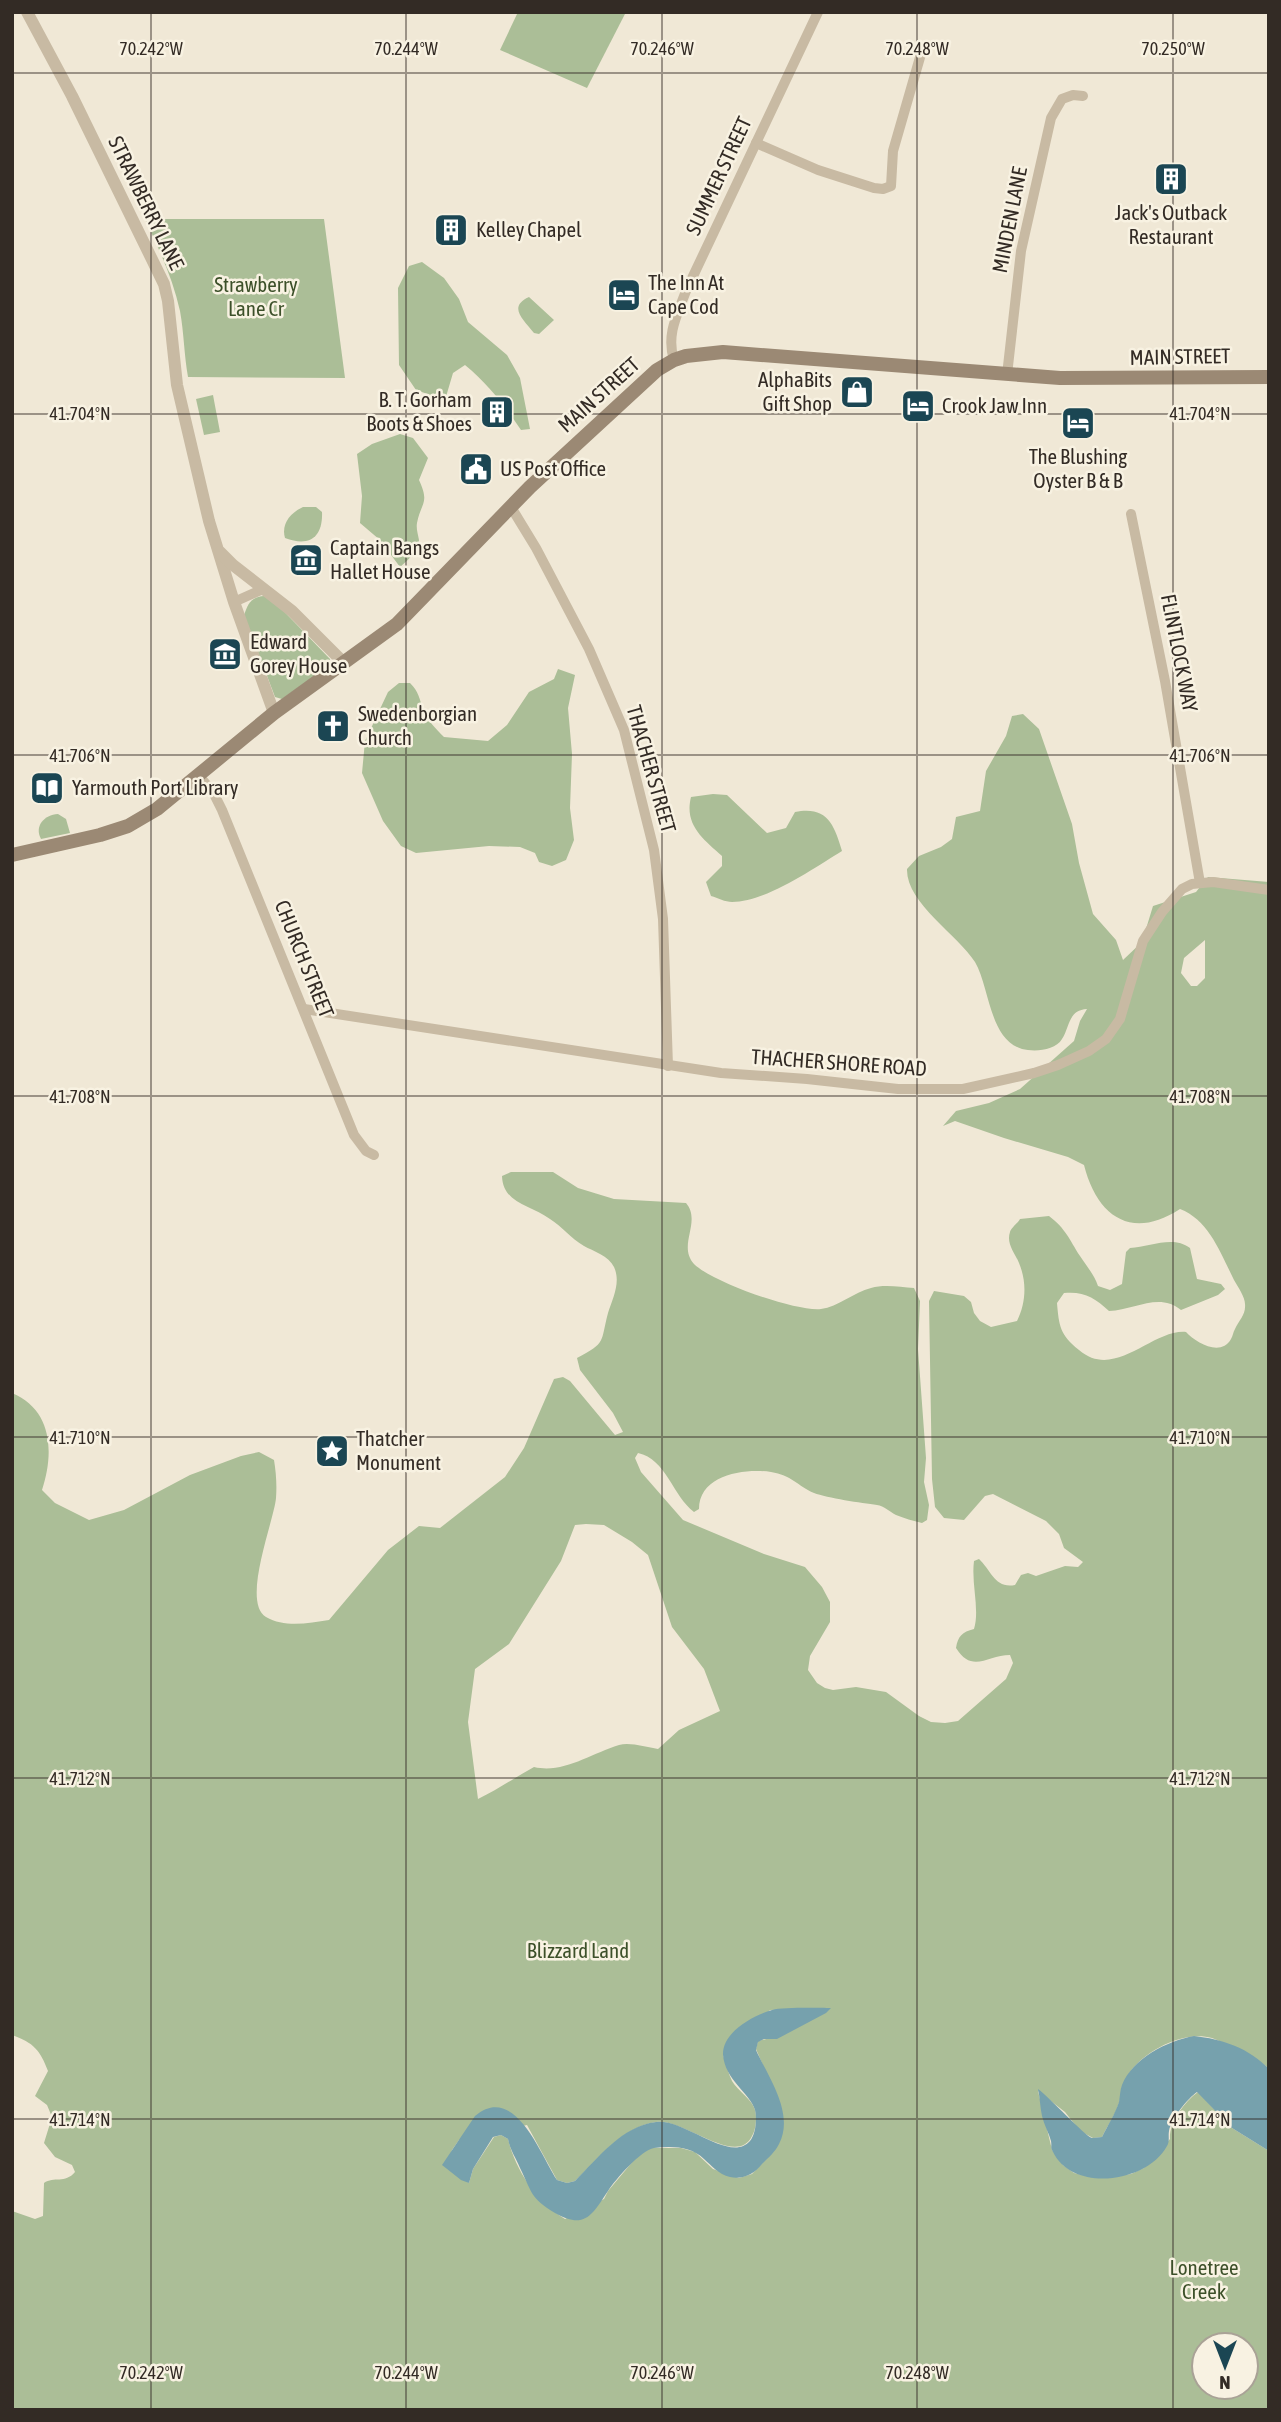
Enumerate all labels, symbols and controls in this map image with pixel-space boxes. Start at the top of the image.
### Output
text: 70.242°W [119,38,183,59]
text: 70.244°W [374,38,438,59]
text: 70.246°W [630,38,694,59]
text: 70.248°W [885,38,949,59]
text: 70.250°W [1141,38,1205,59]
street label: SUMMER STREET [680,113,756,238]
street label: STRAWBERRY LANE [104,132,190,273]
building icon: Jack's Outback Restaurant [1152,160,1190,198]
street label: MINDEN LANE [987,165,1031,275]
place label: Jack's Outback Restaurant [1115,200,1227,248]
building icon: Kelley Chapel [432,211,470,249]
place label: Kelley Chapel [476,217,582,241]
place label: The Inn At Cape Cod [648,270,724,318]
park label: Strawberry Lane Cr [214,272,298,320]
hotel icon: The Inn At Cape Cod [605,276,643,314]
street label: MAIN STREET [1129,343,1231,369]
street label: MAIN STREET [553,352,644,437]
place label: AlphaBits Gift Shop [758,367,832,415]
shop icon: AlphaBits Gift Shop [838,373,876,411]
place label: B. T. Gorham Boots & Shoes [366,387,472,435]
hotel icon: Crook Jaw Inn [899,387,937,425]
building icon: B. T. Gorham Boots & Shoes [478,393,516,431]
place label: Crook Jaw Inn [942,393,1047,417]
text: 41.704°N [49,403,111,424]
text: 41.704°N [1169,403,1231,424]
hotel icon: The Blushing Oyster B & B [1059,404,1097,442]
place label: The Blushing Oyster B & B [1029,444,1127,492]
public building icon: US Post Office [457,450,495,488]
place label: US Post Office [500,456,606,480]
place label: Captain Bangs Hallet House [330,535,439,583]
museum icon: Captain Bangs Hallet House [287,541,325,579]
street label: FLINTLOCK WAY [1157,592,1203,714]
place label: Edward Gorey House [250,629,347,677]
museum icon: Edward Gorey House [206,635,244,673]
place label: Swedenborgian Church [358,701,477,749]
street label: THACHER STREET [622,702,682,835]
church icon: Swedenborgian Church [314,707,352,745]
text: 41.706°N [49,745,111,766]
text: 41.706°N [1169,745,1231,766]
library icon: Yarmouth Port Library [28,769,66,807]
place label: Yarmouth Port Library [72,775,239,799]
street label: CHURCH STREET [270,896,339,1021]
street label: THACHER SHORE ROAD [750,1044,928,1080]
text: 41.708°N [49,1086,111,1107]
text: 41.708°N [1169,1086,1231,1107]
place label: Thatcher Monument [356,1426,441,1474]
text: 41.710°N [49,1427,111,1448]
text: 41.710°N [1169,1427,1231,1448]
place icon: Thatcher Monument [313,1432,351,1470]
text: 41.712°N [49,1768,111,1789]
text: 41.712°N [1169,1768,1231,1789]
park label: Blizzard Land [527,1938,629,1962]
text: 41.714°N [49,2109,111,2130]
text: 41.714°N [1169,2109,1231,2130]
park label: Lonetree Creek [1170,2255,1238,2303]
north arrow [1190,2331,1260,2401]
text: 70.242°W [119,2362,183,2383]
text: 70.244°W [374,2362,438,2383]
text: 70.246°W [630,2362,694,2383]
text: 70.248°W [885,2362,949,2383]
text: N [1219,2372,1231,2394]

